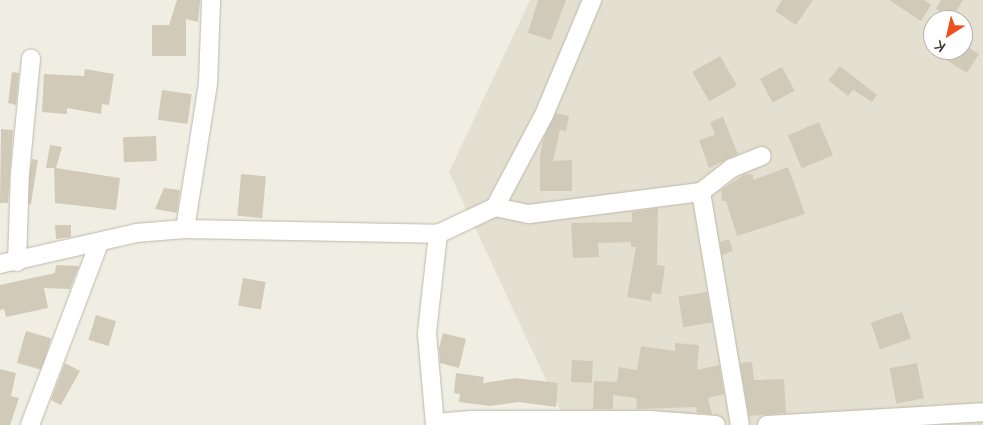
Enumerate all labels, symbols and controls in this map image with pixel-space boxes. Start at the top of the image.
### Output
north arrow [923,10,973,60]
text: K [931,36,949,57]

